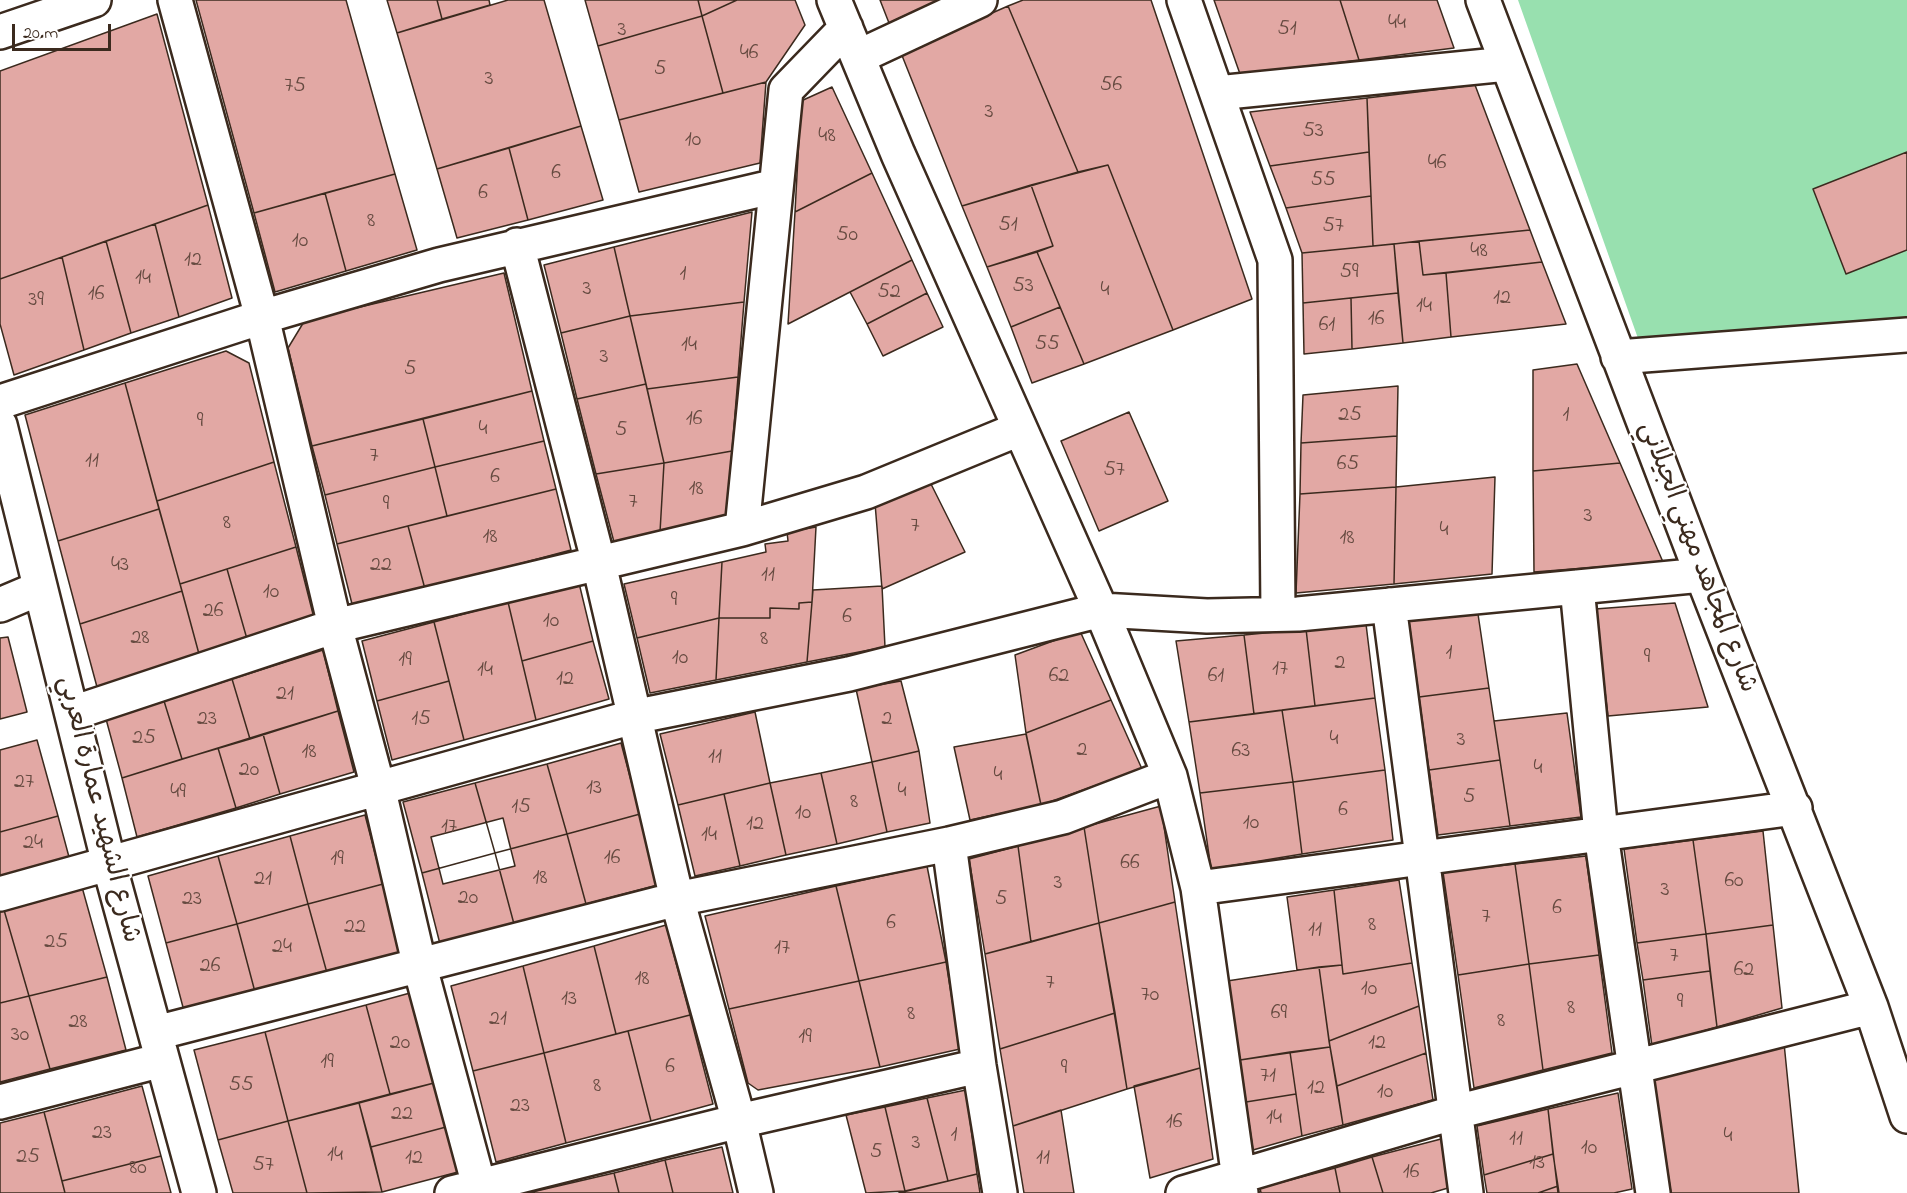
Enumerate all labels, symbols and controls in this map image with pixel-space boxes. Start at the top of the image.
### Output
house number: 44 [1388,11,1406,37]
scale bar [15,12,114,50]
house number: 51 [1277,17,1297,43]
house number: 3 [617,18,627,44]
text: 20 m [23,21,58,47]
house number: 46 [740,41,758,67]
house number: 5 [654,57,666,83]
house number: 3 [484,67,494,93]
house number: 56 [1100,73,1122,99]
house number: 75 [284,74,306,100]
house number: 3 [984,100,994,126]
house number: 53 [1302,119,1324,145]
house number: 48 [818,124,836,150]
house number: 10 [685,128,701,154]
house number: 46 [1428,151,1446,177]
house number: 6 [551,161,561,187]
house number: 55 [1310,168,1336,194]
house number: 6 [478,181,488,207]
house number: 8 [367,209,375,235]
house number: 51 [998,213,1018,239]
house number: 57 [1322,214,1344,240]
house number: 50 [836,223,858,249]
house number: 10 [292,229,308,255]
house number: 48 [1470,239,1488,265]
house number: 12 [184,248,202,274]
house number: 59 [1339,260,1359,286]
house number: 1 [680,262,686,288]
house number: 14 [135,266,151,292]
house number: 53 [1012,274,1034,300]
house number: 3 [582,277,592,303]
house number: 4 [1100,278,1110,304]
house number: 52 [877,280,901,306]
house number: 16 [88,282,104,308]
house number: 12 [1493,286,1511,312]
house number: 39 [28,288,44,314]
house number: 14 [1416,294,1432,320]
house number: 16 [1368,307,1384,333]
house number: 61 [1319,313,1335,339]
house number: 55 [1034,332,1060,358]
house number: 14 [681,333,697,359]
house number: 3 [599,345,609,371]
house number: 5 [404,357,416,383]
house number: 25 [1338,403,1362,429]
house number: 1 [1563,403,1569,429]
house number: 16 [686,407,702,433]
house number: 9 [197,409,203,435]
house number: 4 [478,417,488,443]
house number: 5 [615,418,627,444]
street label: شارع المجاهد مهني الجيلاني [1630,418,1762,698]
house number: 7 [369,444,379,470]
house number: 11 [85,449,99,475]
house number: 65 [1337,452,1359,478]
house number: 57 [1103,458,1125,484]
house number: 6 [490,465,500,491]
house number: 18 [688,477,704,503]
house number: 7 [628,490,638,516]
house number: 9 [383,492,389,518]
house number: 3 [1583,504,1593,530]
house number: 8 [223,511,231,537]
house number: 7 [910,514,920,540]
house number: 4 [1439,518,1449,544]
house number: 18 [482,525,498,551]
house number: 18 [1339,526,1355,552]
house number: 43 [111,553,129,579]
house number: 22 [370,553,392,579]
house number: 11 [761,563,775,589]
house number: 10 [263,580,279,606]
house number: 9 [671,588,677,614]
house number: 26 [203,599,223,625]
house number: 6 [842,605,852,631]
house number: 10 [543,609,559,635]
house number: 28 [130,626,150,652]
house number: 8 [760,627,768,653]
house number: 1 [1446,641,1452,667]
house number: 9 [1644,645,1650,671]
house number: 10 [672,646,688,672]
house number: 19 [398,648,412,674]
house number: 2 [1335,651,1345,677]
house number: 17 [1272,657,1288,683]
house number: 14 [477,658,493,684]
house number: 62 [1049,664,1069,690]
house number: 61 [1208,664,1224,690]
house number: 12 [556,667,574,693]
street label: شارع الشهيد عمارة العربي [49,673,145,947]
house number: 21 [276,682,294,708]
house number: 23 [197,707,217,733]
house number: 15 [411,707,431,733]
house number: 2 [882,707,892,733]
house number: 25 [132,726,156,752]
house number: 4 [1329,727,1339,753]
house number: 3 [1456,728,1466,754]
house number: 2 [1077,738,1087,764]
house number: 63 [1232,739,1250,765]
house number: 18 [301,740,317,766]
house number: 11 [708,745,722,771]
house number: 4 [1533,756,1543,782]
house number: 20 [239,758,259,784]
house number: 4 [993,763,1003,789]
house number: 27 [14,770,34,796]
house number: 13 [586,776,602,802]
house number: 4 [897,779,907,805]
house number: 49 [170,780,186,806]
house number: 5 [1463,785,1475,811]
house number: 8 [850,790,858,816]
house number: 15 [511,795,531,821]
house number: 6 [1338,798,1348,824]
house number: 10 [795,801,811,827]
house number: 10 [1243,811,1259,837]
house number: 12 [746,812,764,838]
house number: 17 [441,815,457,841]
house number: 14 [701,823,717,849]
house number: 24 [23,831,43,857]
house number: 16 [604,846,620,872]
house number: 19 [330,847,344,873]
house number: 66 [1120,851,1140,877]
house number: 18 [532,866,548,892]
house number: 21 [254,867,272,893]
house number: 60 [1724,869,1744,895]
house number: 3 [1053,871,1063,897]
house number: 3 [1660,878,1670,904]
house number: 20 [458,886,478,912]
house number: 23 [182,887,202,913]
house number: 5 [995,887,1007,913]
house number: 6 [1552,896,1562,922]
house number: 7 [1481,905,1491,931]
house number: 6 [886,911,896,937]
house number: 8 [1368,913,1376,939]
house number: 22 [344,915,366,941]
house number: 11 [1308,918,1322,944]
house number: 25 [44,930,68,956]
house number: 24 [272,935,292,961]
house number: 17 [774,936,790,962]
house number: 7 [1669,944,1679,970]
house number: 26 [200,954,220,980]
house number: 62 [1734,958,1754,984]
house number: 18 [634,967,650,993]
house number: 7 [1045,971,1055,997]
house number: 10 [1361,977,1377,1003]
house number: 70 [1141,983,1159,1009]
house number: 13 [561,987,577,1013]
house number: 9 [1677,990,1683,1016]
house number: 8 [1567,996,1575,1022]
house number: 69 [1271,1001,1287,1027]
house number: 8 [907,1002,915,1028]
house number: 21 [489,1007,507,1033]
house number: 8 [1497,1009,1505,1035]
house number: 28 [68,1010,88,1036]
house number: 30 [11,1023,29,1049]
house number: 19 [798,1025,812,1051]
house number: 20 [390,1031,410,1057]
house number: 12 [1368,1031,1386,1057]
house number: 19 [320,1050,334,1076]
house number: 6 [665,1055,675,1081]
house number: 9 [1061,1056,1067,1082]
house number: 71 [1260,1064,1276,1090]
house number: 55 [228,1073,254,1099]
house number: 8 [593,1074,601,1100]
house number: 12 [1307,1076,1325,1102]
house number: 10 [1377,1080,1393,1106]
house number: 23 [510,1094,530,1120]
house number: 22 [391,1102,413,1128]
house number: 14 [1266,1106,1282,1132]
house number: 16 [1166,1110,1182,1136]
house number: 23 [92,1121,112,1147]
house number: 1 [951,1123,957,1149]
house number: 4 [1723,1124,1733,1150]
house number: 11 [1509,1127,1523,1153]
house number: 3 [911,1131,921,1157]
house number: 10 [1581,1136,1597,1162]
house number: 5 [870,1140,882,1166]
house number: 14 [327,1143,343,1169]
house number: 25 [16,1145,40,1171]
house number: 12 [405,1146,423,1172]
house number: 11 [1036,1146,1050,1172]
house number: 13 [1529,1151,1545,1177]
house number: 57 [252,1153,274,1179]
house number: 80 [129,1156,147,1182]
house number: 16 [1403,1160,1419,1186]

